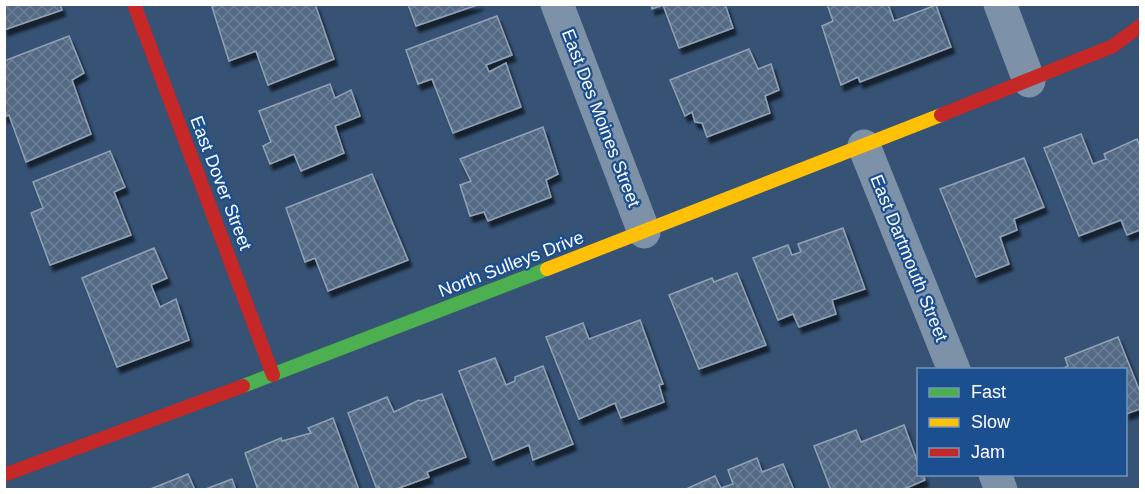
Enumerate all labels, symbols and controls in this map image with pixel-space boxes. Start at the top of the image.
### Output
street label: East Des Moines Street [558,26,644,210]
street label: East Dover Street [186,113,256,253]
street label: East Dartmouth Street [866,172,952,344]
street label: North Sulleys Drive [436,227,586,301]
legend [917,368,1127,476]
text: Fast [971,382,1006,402]
text: Slow [971,412,1011,432]
text: Jam [971,442,1005,462]

